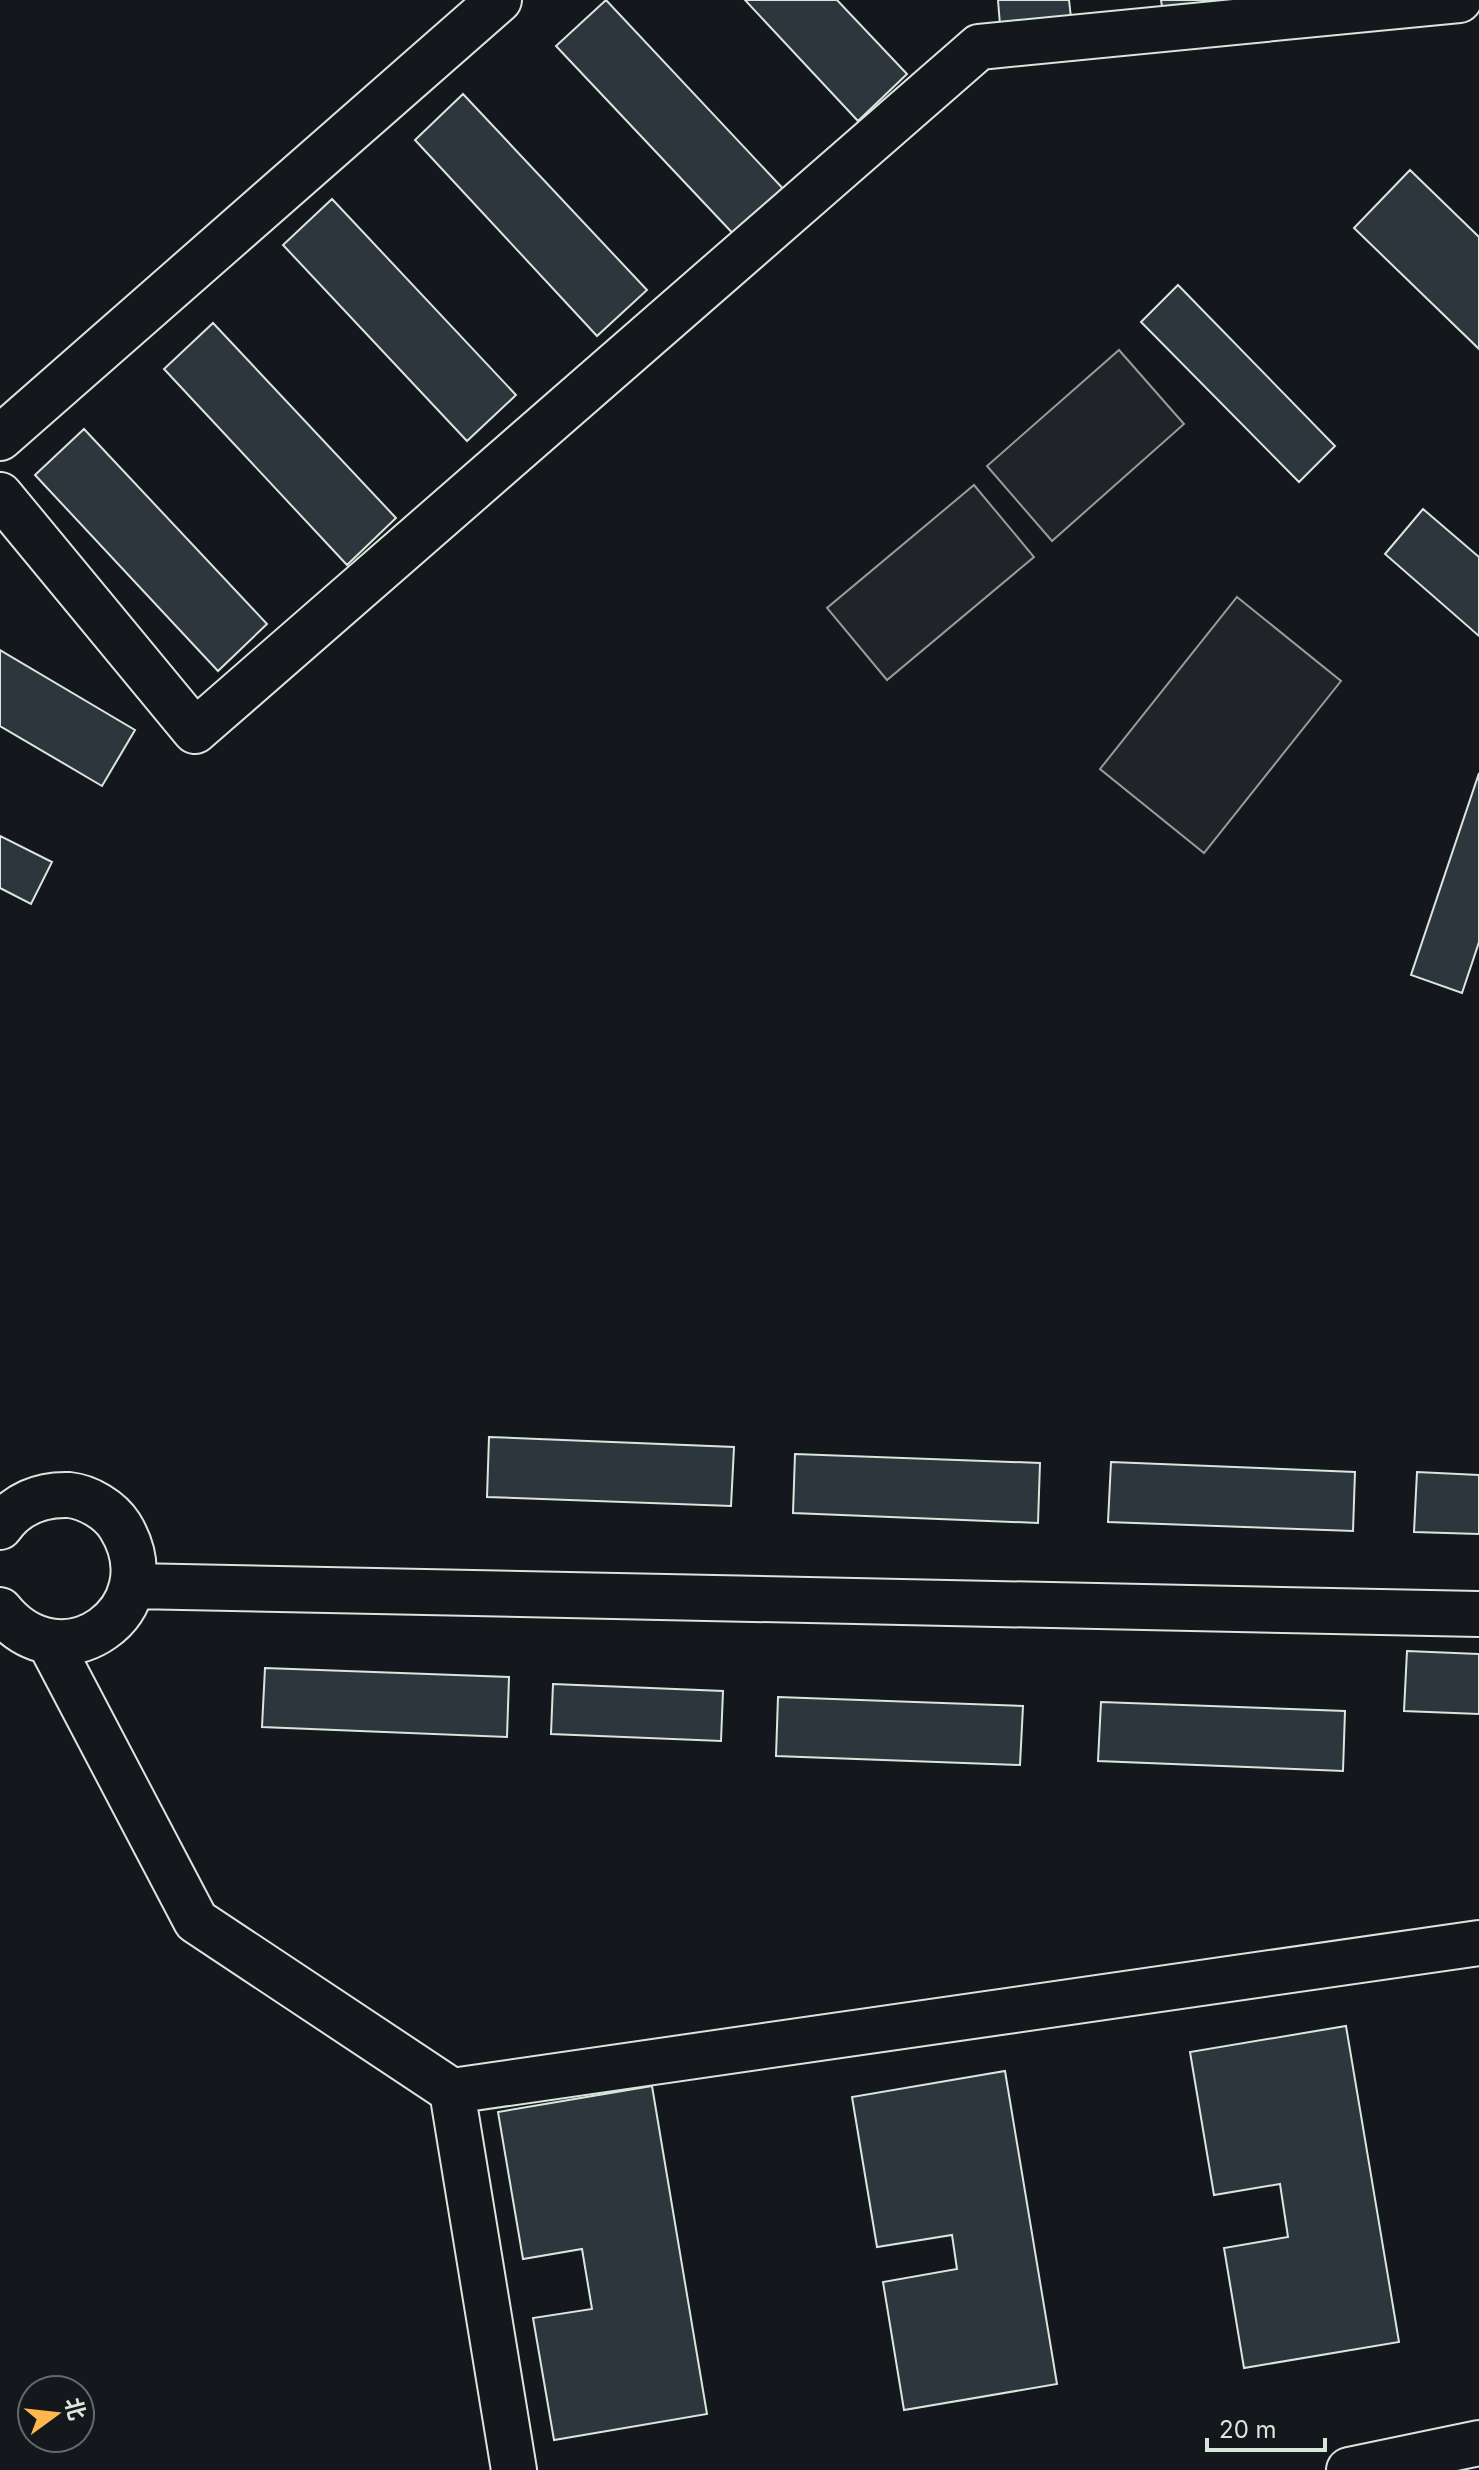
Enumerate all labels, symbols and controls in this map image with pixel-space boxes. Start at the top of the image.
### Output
north arrow [16,2374,96,2454]
text: 北 [60,2395,91,2423]
scale bar [1207,2402,1325,2452]
text: 20 m [1219,2415,1277,2444]

